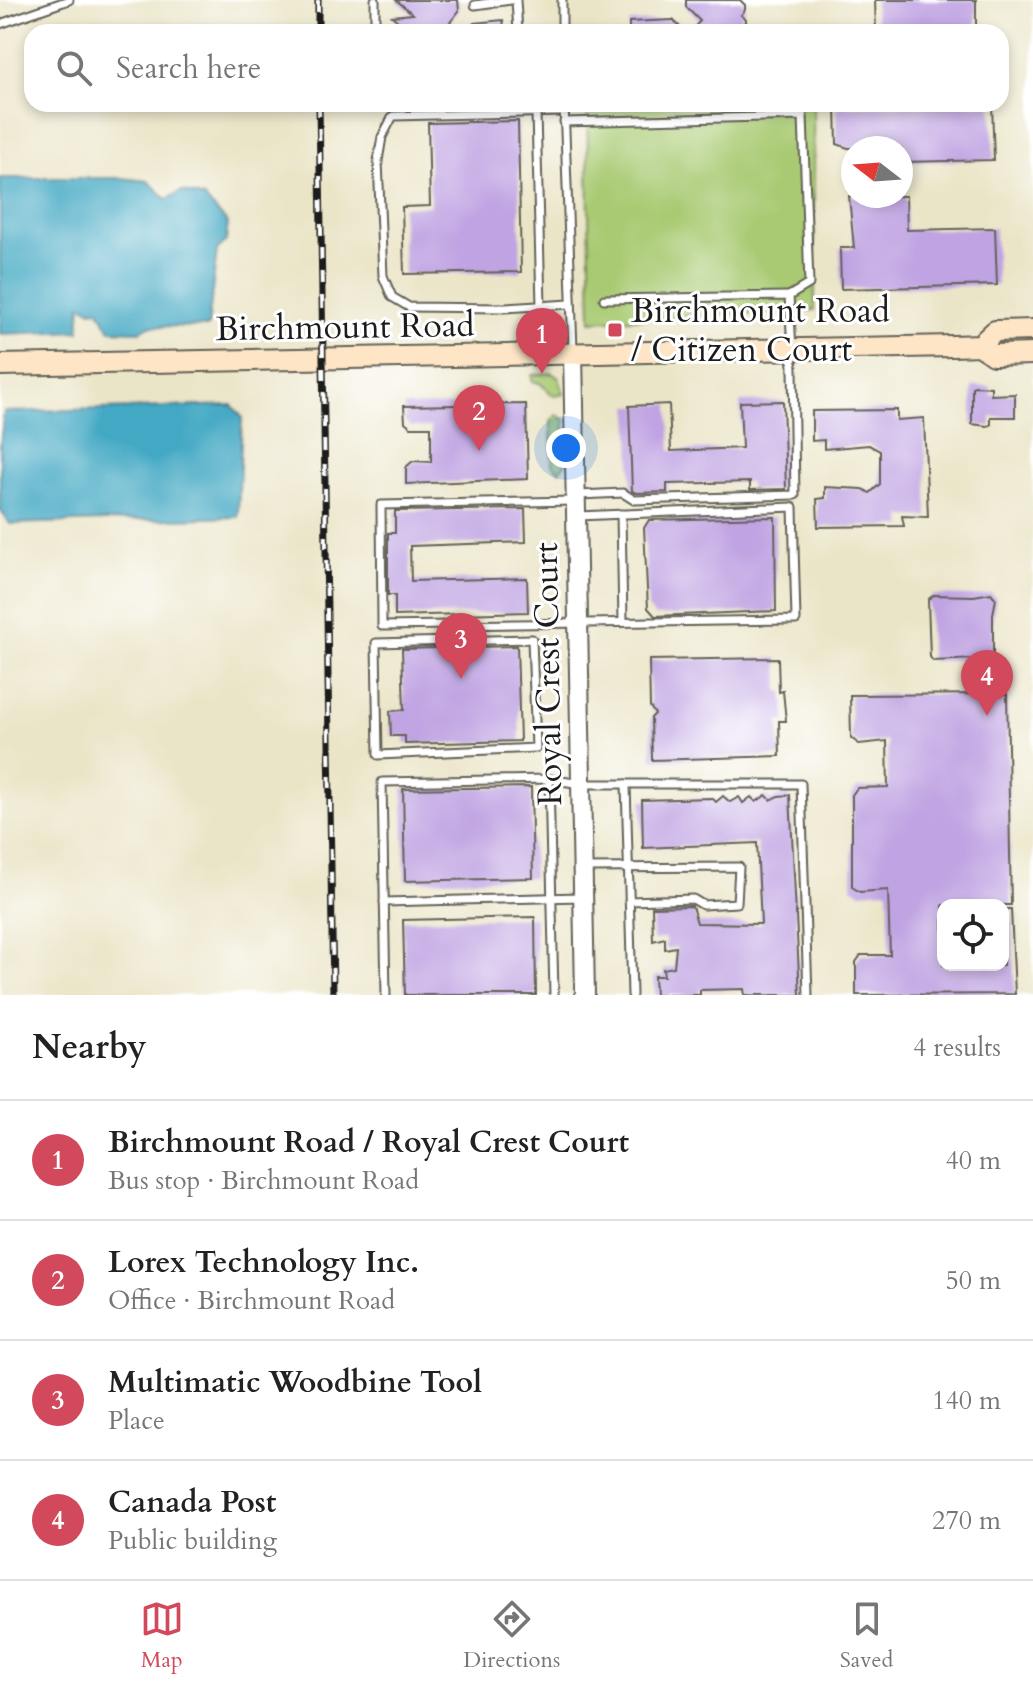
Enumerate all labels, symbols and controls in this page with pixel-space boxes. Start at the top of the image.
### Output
search box [24,24,1009,112]
icon: search [52,46,96,90]
text: Search here [116,48,261,89]
north arrow [841,136,913,208]
place label: Birchmount Road / Citizen Court [631,288,890,373]
street label: Birchmount Road [215,302,475,352]
pin: 1 [516,308,568,374]
marker: Birchmount Road / Citizen Court [606,321,624,339]
pin: 2 [453,385,505,451]
your location [546,428,586,468]
street label: Royal Crest Court [523,542,573,806]
pin: 3 [435,613,487,679]
pin: 4 [961,650,1013,716]
map controls [937,899,1009,971]
button: locate [937,899,1009,971]
text: Nearby [32,1024,147,1070]
text: 4 results [913,1030,1001,1065]
text: Birchmount Road / Royal Crest Court [108,1122,629,1163]
text: 1 [51,1143,65,1178]
text: 40 m [945,1143,1001,1178]
text: Bus stop · Birchmount Road [108,1163,419,1198]
text: Lorex Technology Inc. [108,1242,419,1283]
text: 2 [51,1263,65,1298]
text: 50 m [945,1263,1001,1298]
text: Office · Birchmount Road [108,1283,395,1318]
text: Multimatic Woodbine Tool [108,1362,482,1403]
text: 3 [51,1383,65,1418]
text: 140 m [932,1383,1001,1418]
text: Place [108,1403,165,1438]
text: Canada Post [108,1482,276,1523]
text: 4 [51,1503,65,1538]
text: 270 m [932,1503,1001,1538]
text: Public building [108,1523,277,1558]
tab: Map [140,1597,184,1675]
tab: Directions [463,1597,560,1675]
tab: Saved [840,1597,893,1675]

